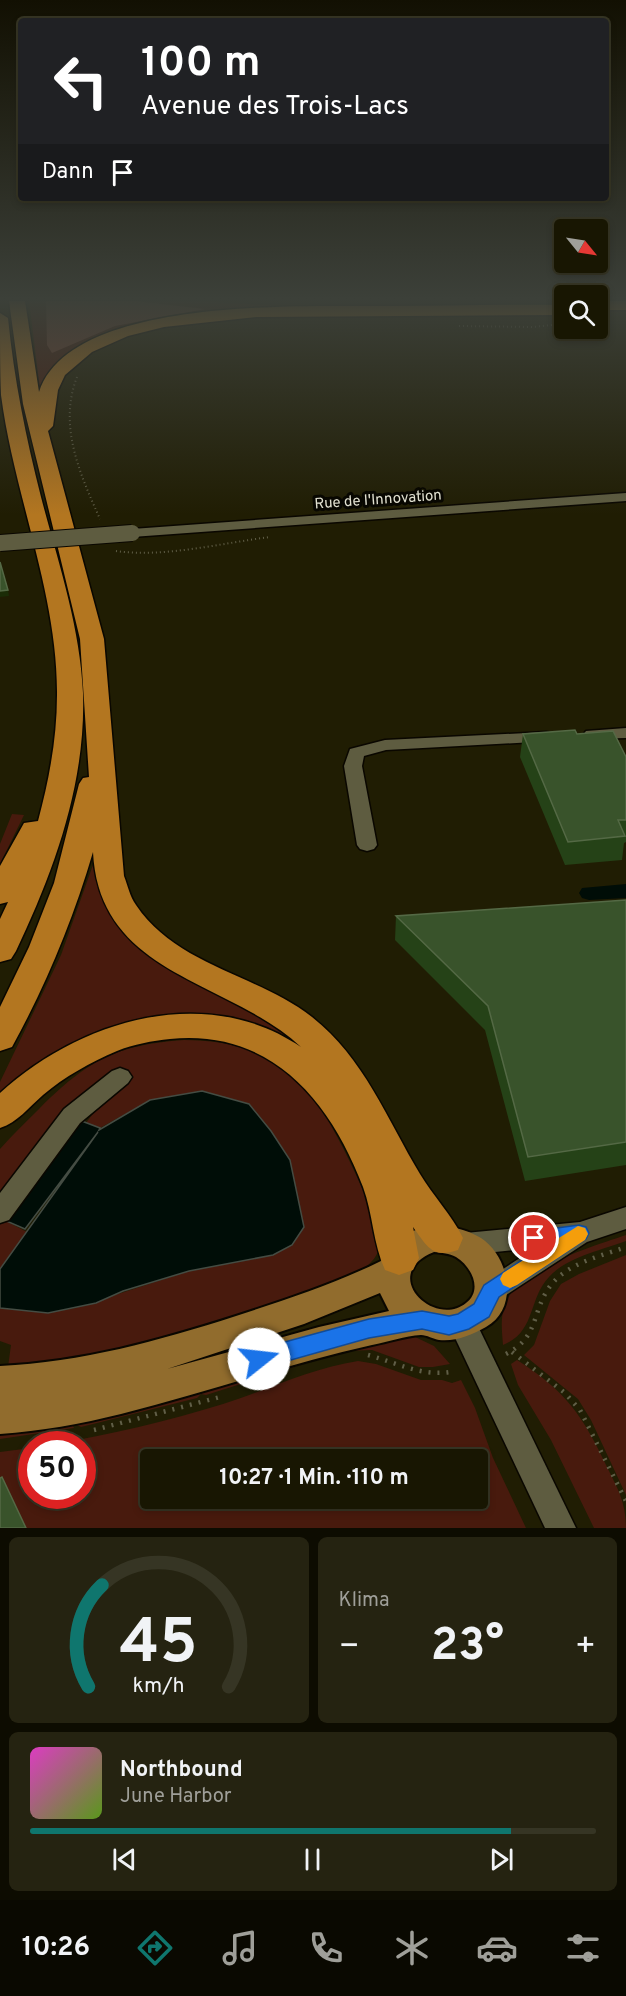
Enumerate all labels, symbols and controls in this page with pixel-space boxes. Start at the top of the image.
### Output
text: 100 m [141,38,260,91]
icon: left [42,42,120,120]
text: Avenue des Trois-Lacs [141,90,409,124]
icon: arrive [106,156,139,189]
text: Dann [42,159,94,186]
north arrow [554,219,608,273]
map controls [554,219,608,339]
button: search [554,285,608,339]
street label: Rue de l'Innovation [314,487,442,514]
pin [508,1212,559,1263]
icon: arrive [517,1221,550,1254]
position arrow [227,1327,291,1391]
speed limit sign: 50 [18,1431,96,1509]
text: 10:27 · 1 Min. · 110 m [219,1465,409,1492]
text: Klima [339,1588,390,1614]
text: 45 [120,1606,198,1685]
text: 23° [431,1619,504,1676]
text: − [339,1627,360,1669]
text: + [575,1627,596,1669]
text: km/h [133,1673,185,1700]
text: Northbound [120,1757,243,1784]
text: June Harbor [120,1784,232,1810]
icon: previous [108,1843,141,1876]
icon: pause [296,1843,329,1876]
icon: next [485,1843,518,1876]
icon: directions [134,1927,176,1969]
icon: music [219,1927,261,1969]
icon: phone [305,1927,347,1969]
icon: climate [391,1927,433,1969]
icon: car [476,1927,518,1969]
icon: filters [562,1927,604,1969]
text: 10:26 [22,1931,90,1965]

